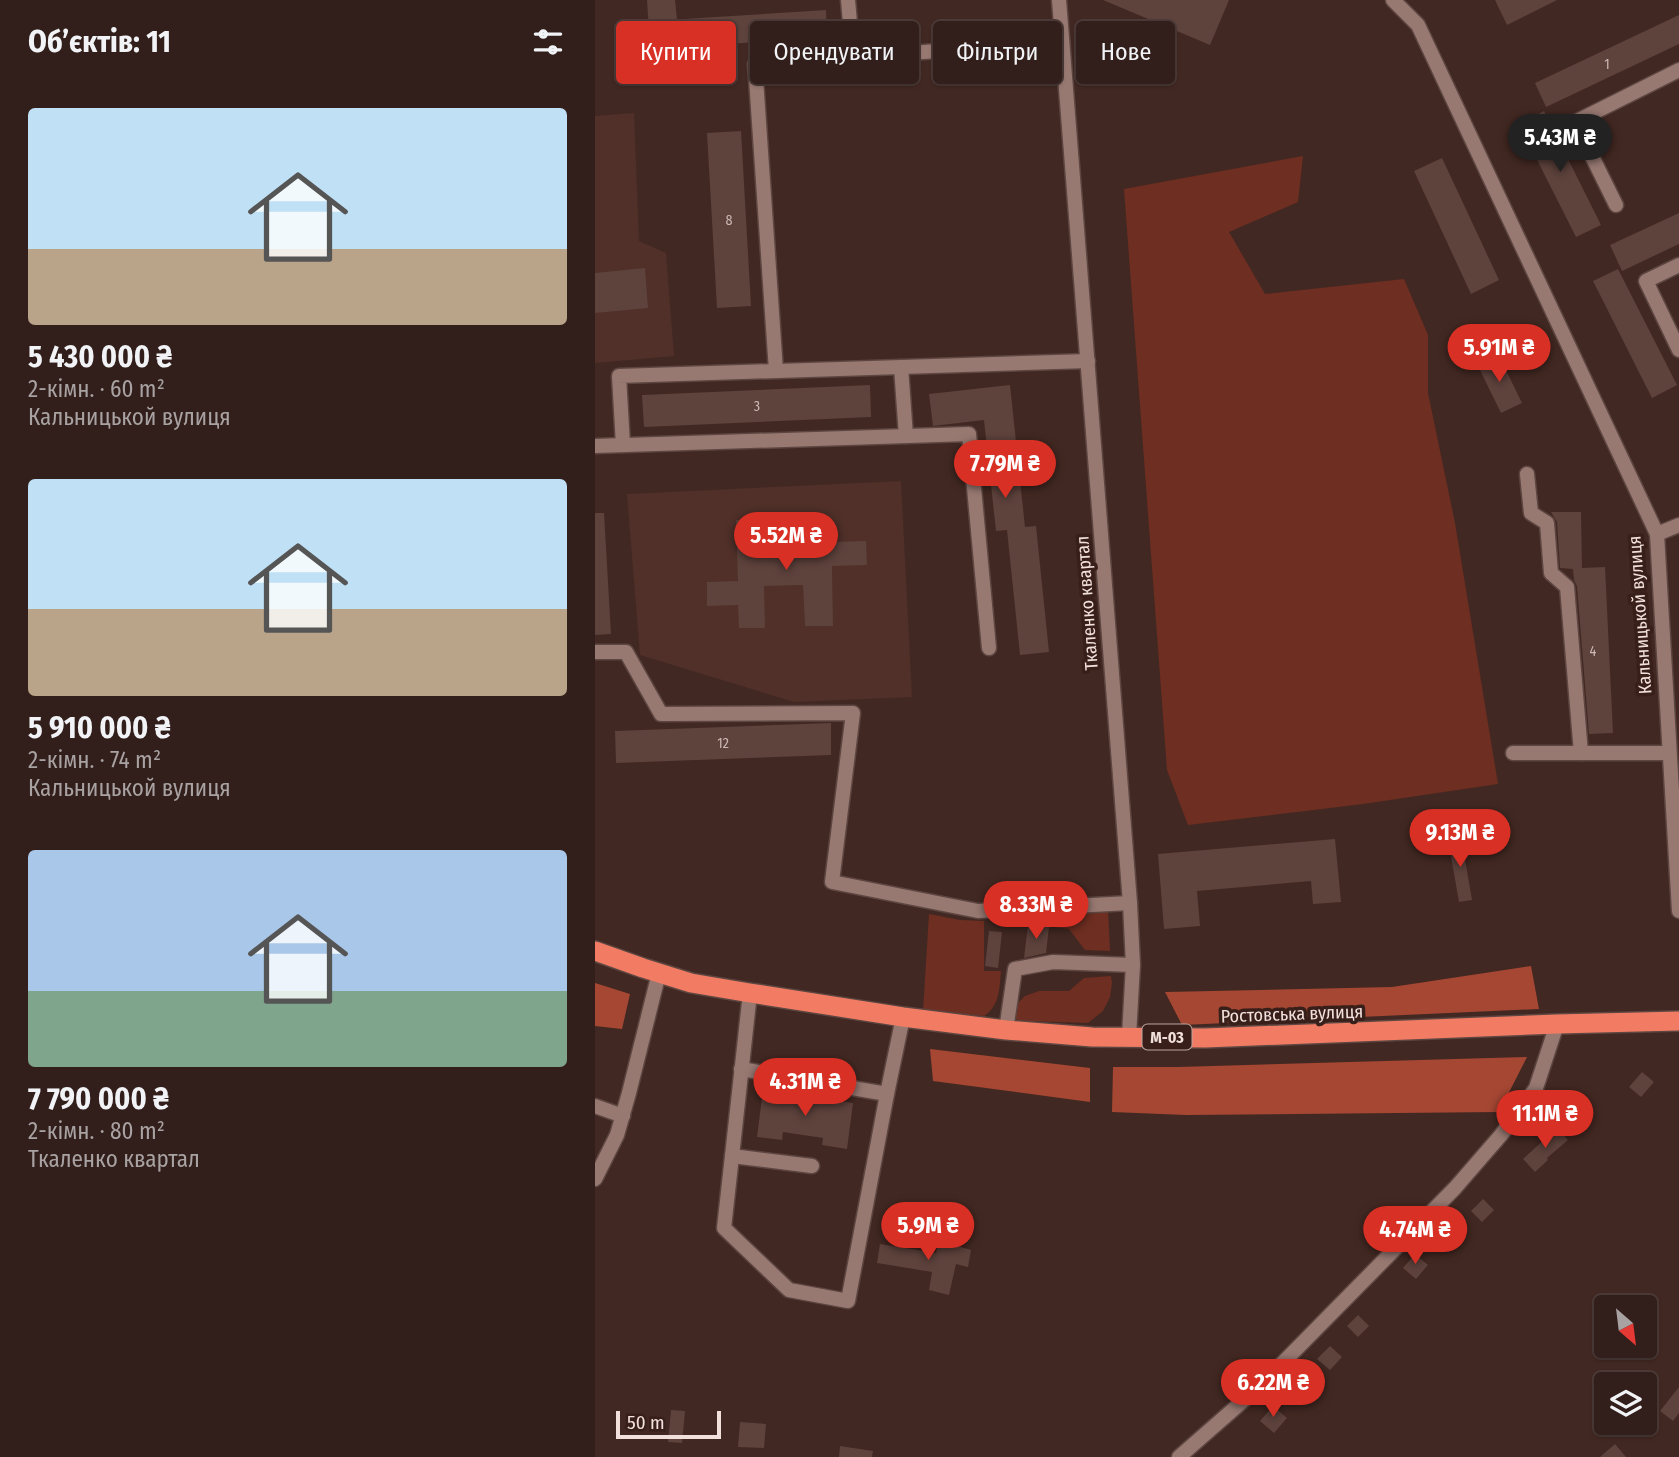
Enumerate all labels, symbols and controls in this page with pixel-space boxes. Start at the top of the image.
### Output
chip: Купити [616,21,736,84]
chip: Орендувати [750,21,919,84]
chip: Фільтри [933,21,1062,84]
chip: Нове [1076,21,1175,84]
icon: filters [529,23,567,61]
text: Об’єктів: 11 [28,24,171,60]
house number: 1 [1604,56,1610,73]
pin: 5.43M ₴ [1495,114,1625,174]
text: 5.43M ₴ [1524,123,1596,151]
icon: home [235,154,361,280]
house number: 8 [726,212,733,229]
pin: 5.91M ₴ [1434,324,1564,384]
text: 5.91M ₴ [1464,333,1534,361]
text: 5 430 000 ₴ [28,339,172,375]
text: 2-кімн. · 60 m² [28,375,165,403]
house number: 3 [754,398,760,415]
text: Кальницькой вулиця [28,403,231,431]
pin: 7.79M ₴ [940,440,1070,500]
text: 7.79M ₴ [970,449,1040,477]
pin: 5.52M ₴ [721,512,851,572]
text: 5.52M ₴ [750,521,822,549]
icon: home [235,525,361,651]
street label: Ткаленко квартал [1071,535,1103,671]
street label: Кальницькой вулиця [1623,535,1657,695]
house number: 4 [1590,643,1597,660]
text: 5 910 000 ₴ [28,710,171,746]
house number: 12 [717,735,729,752]
text: 2-кімн. · 74 m² [28,746,161,774]
text: Кальницькой вулиця [28,774,231,802]
pin: 9.13M ₴ [1395,810,1525,869]
text: 9.13M ₴ [1426,818,1494,846]
pin: 8.33M ₴ [971,881,1101,941]
text: 8.33M ₴ [999,890,1073,918]
icon: home [235,896,361,1022]
street label: Ростовська вулиця [1220,1001,1364,1027]
road number: М-03 [1143,1024,1191,1050]
pin: 4.31M ₴ [740,1058,870,1118]
text: 4.31M ₴ [769,1067,841,1095]
text: 7 790 000 ₴ [28,1081,169,1117]
pin: 11.1M ₴ [1480,1090,1610,1150]
text: 11.1M ₴ [1512,1099,1578,1127]
text: 2-кімн. · 80 m² [28,1117,165,1145]
text: Ткаленко квартал [28,1145,200,1173]
pin: 5.9M ₴ [871,1202,985,1262]
pin: 4.74M ₴ [1350,1206,1480,1266]
text: 5.9M ₴ [897,1211,959,1239]
text: 4.74M ₴ [1379,1215,1451,1243]
north arrow [1594,1295,1657,1358]
map controls [1594,1295,1657,1435]
pin: 6.22M ₴ [1208,1360,1338,1419]
text: 6.22M ₴ [1237,1368,1309,1396]
button: layers [1594,1372,1657,1435]
scale bar [616,1408,721,1440]
text: 50 m [627,1411,665,1434]

